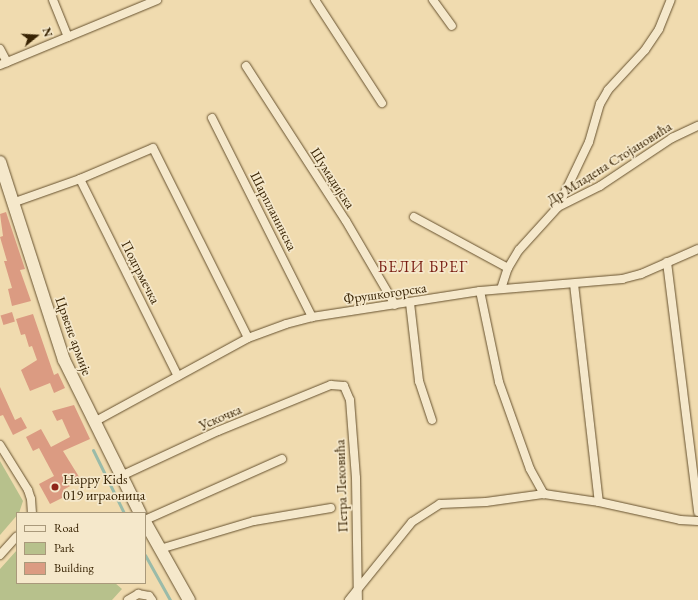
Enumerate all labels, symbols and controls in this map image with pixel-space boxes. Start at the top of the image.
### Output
north arrow [16,16,56,56]
text: N [39,26,55,39]
street label: Др Младена Стојановића [543,118,675,208]
street label: Шумадијска [307,144,359,212]
street label: Шарпланинска [247,169,301,253]
street label: Подгрмечка [118,237,164,307]
district label: БЕЛИ БРЕГ [378,257,468,277]
street label: Фрушкогорска [343,279,427,307]
street label: Црвене армије [52,294,96,378]
street label: Ускочка [196,401,244,433]
street label: Петра Лековића [331,439,351,533]
place label: Happy Kids 019 играоница [63,471,145,504]
marker: Happy Kids 019 играоница [50,482,60,492]
legend [16,512,146,584]
text: Road [54,520,79,536]
text: Park [54,540,74,556]
text: Building [54,560,94,576]

